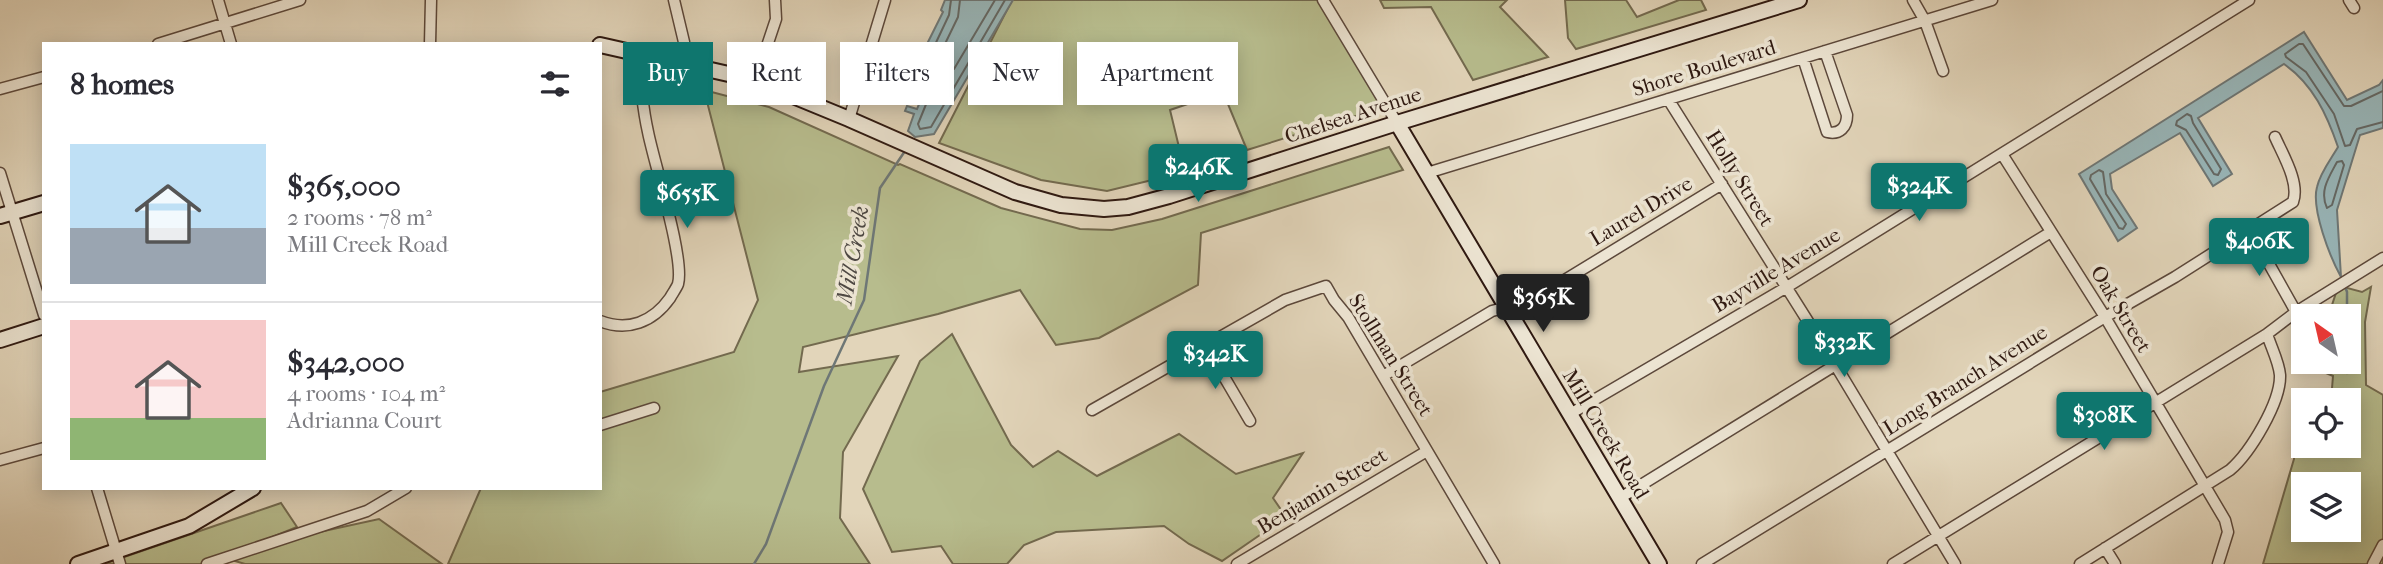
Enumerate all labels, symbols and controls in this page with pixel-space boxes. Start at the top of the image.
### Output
street label: Shore Boulevard [1629,35,1779,101]
chip: Buy [623,42,713,105]
chip: Rent [727,42,826,105]
chip: Filters [840,42,954,105]
chip: New [968,42,1063,105]
chip: Apartment [1077,42,1238,105]
icon: filters [536,65,574,103]
text: 8 homes [70,67,174,102]
street label: Chelsea Avenue [1282,82,1424,148]
street label: Holly Street [1701,125,1779,231]
pin: $246K [1149,144,1247,204]
text: $246K [1164,153,1232,180]
pin: $324K [1870,164,1968,223]
text: $365,000 [287,169,401,204]
pin: $655K [638,170,736,230]
street label: Laurel Drive [1586,171,1696,251]
icon: home [126,172,210,256]
text: $324K [1887,172,1951,199]
text: $655K [656,179,718,206]
text: 2 rooms · 78 m² [287,204,432,231]
water label: Mill Creek [830,204,874,308]
pin: $406K [2210,218,2308,278]
street label: Bayville Avenue [1708,222,1844,318]
text: $406K [2225,227,2293,254]
text: Mill Creek Road [287,231,448,258]
street label: Oak Street [2086,261,2157,357]
pin: $365K [1494,274,1592,334]
text: $365K [1512,283,1574,310]
street label: Stollman Street [1344,289,1438,421]
north arrow [2291,304,2361,374]
map controls [2291,304,2361,542]
pin: $332K [1795,320,1893,379]
street label: Long Branch Avenue [1879,320,2051,440]
text: $332K [1814,328,1874,355]
pin: $342K [1166,332,1264,391]
text: $342K [1183,340,1247,367]
text: $342,000 [287,345,405,380]
icon: home [126,348,210,432]
street label: Mill Creek Road [1558,365,1654,504]
text: 4 rooms · 104 m² [287,380,445,407]
button: locate [2291,388,2361,458]
pin: $308K [2055,392,2153,452]
text: $308K [2072,401,2136,428]
text: Adrianna Court [287,407,442,434]
street label: Benjamin Street [1253,443,1392,539]
button: layers [2291,472,2361,542]

